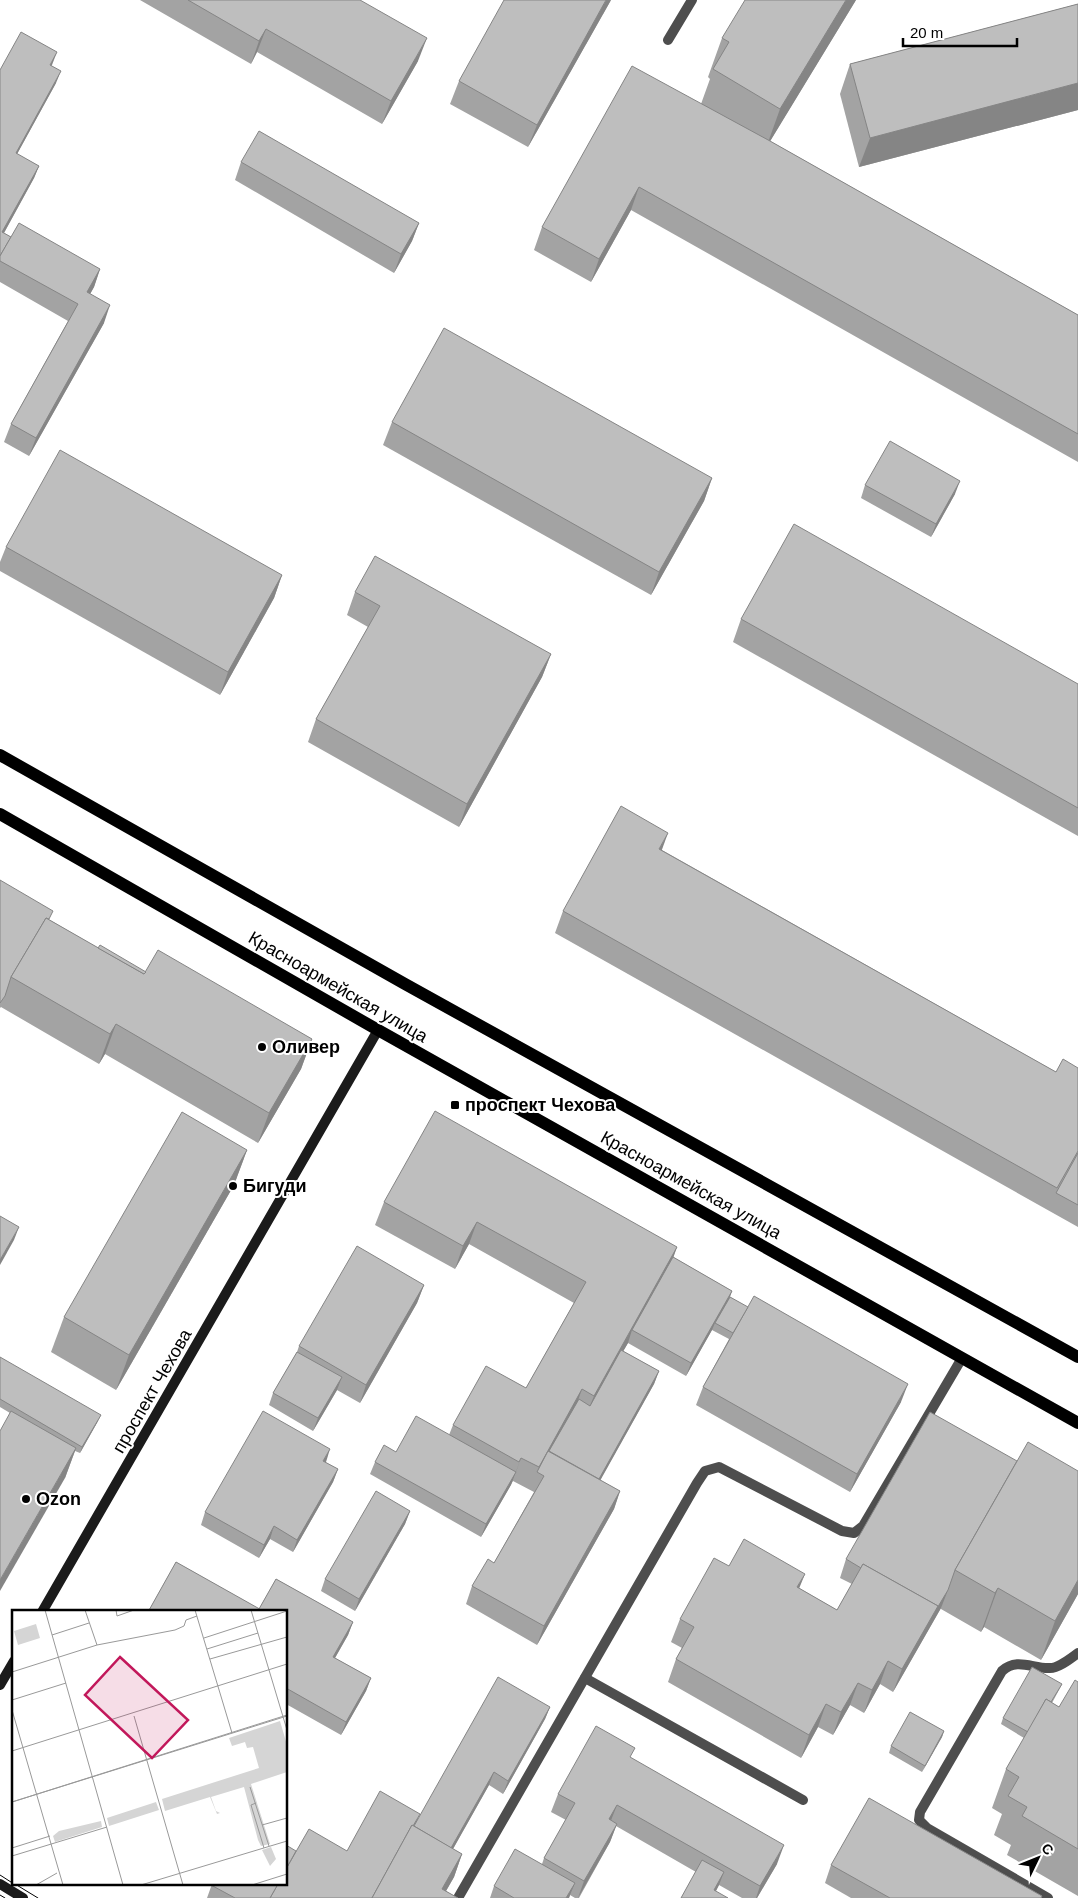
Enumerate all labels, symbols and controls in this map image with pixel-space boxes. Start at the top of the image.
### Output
scale bar [903,15,1017,47]
text: 20 m [910,24,943,41]
street label: Красноармейская улица [245,927,432,1047]
place label: Оливер [272,1037,340,1057]
marker: Оливер [256,1041,268,1053]
place label: проспект Чехова [465,1095,616,1115]
marker: проспект Чехова [449,1099,461,1111]
street label: Красноармейская улица [597,1127,786,1244]
place label: Бигуди [243,1176,307,1196]
marker: Бигуди [227,1180,239,1192]
street label: проспект Чехова [108,1325,196,1456]
place label: Ozon [36,1489,81,1509]
marker: Ozon [20,1493,32,1505]
inset map [12,1610,288,1886]
north arrow [1013,1833,1063,1883]
text: С [1038,1840,1057,1858]

